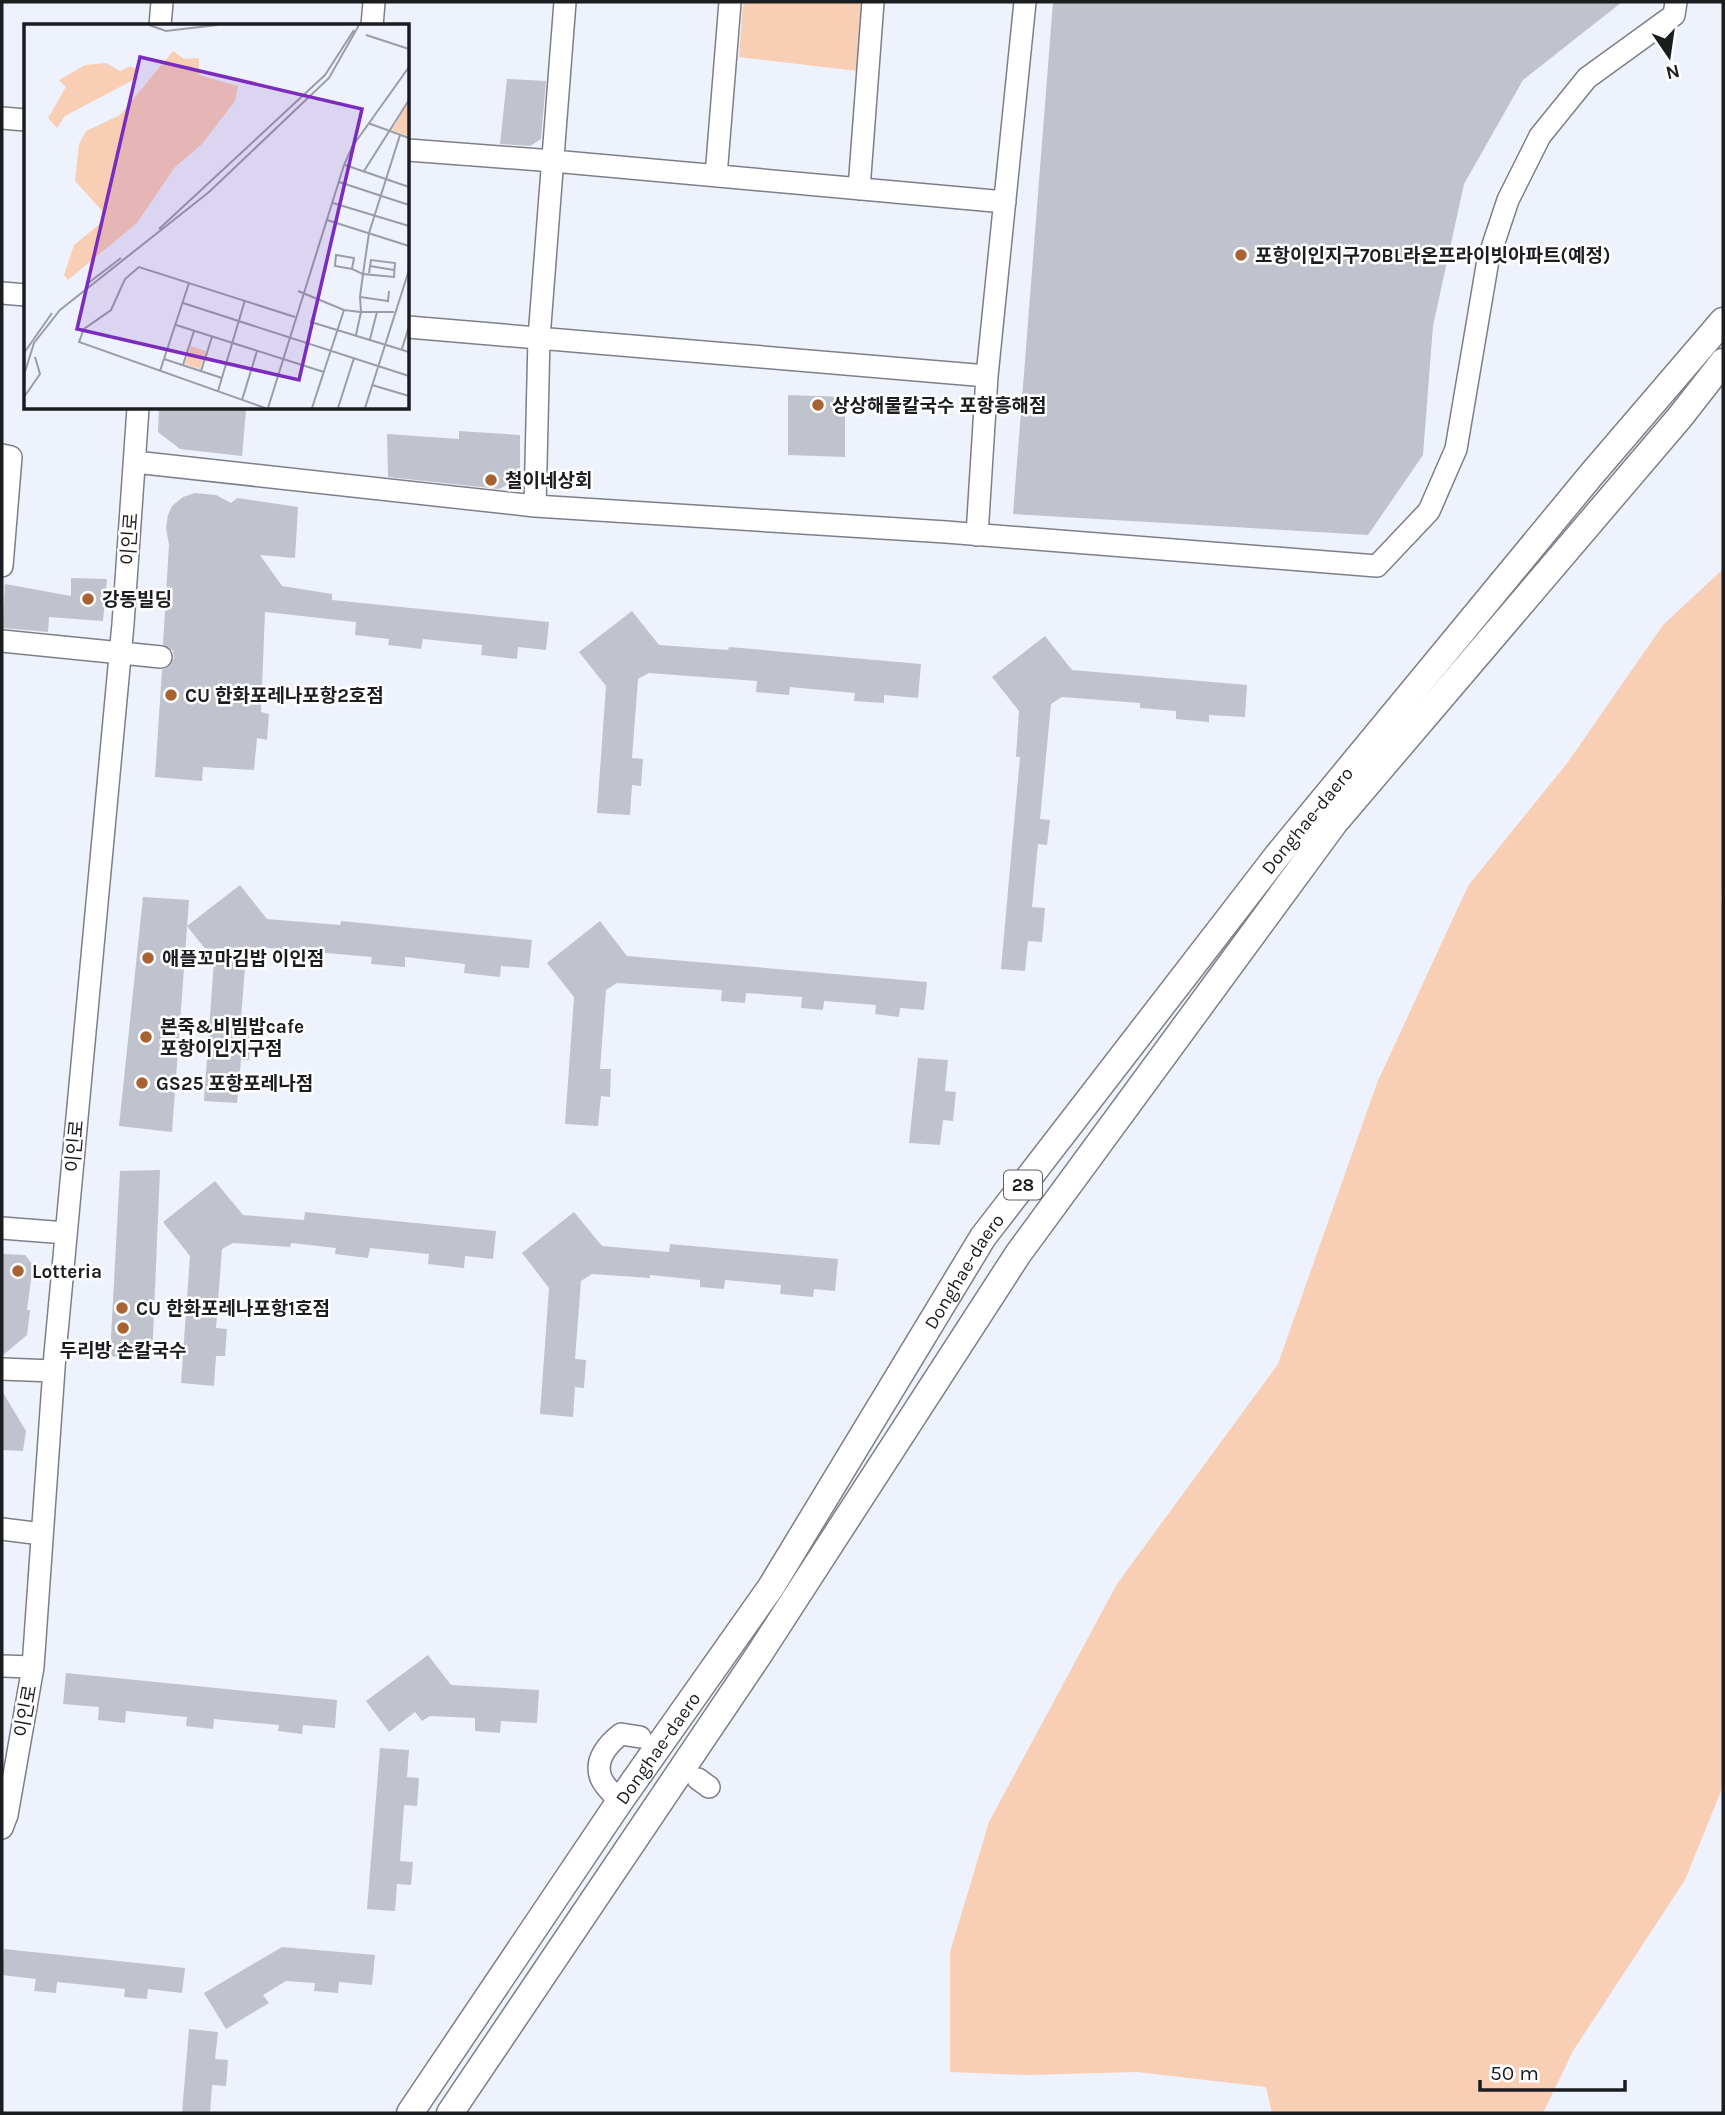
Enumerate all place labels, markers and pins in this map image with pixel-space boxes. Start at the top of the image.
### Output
place label: 포항이인지구70BL라온프라이빗아파트(예정) [1255,245,1611,267]
marker: 포항이인지구70BL라온프라이빗아파트(예정) [1233,247,1249,263]
place label: 상상해물칼국수 포항흥해점 [832,395,1047,417]
marker: 상상해물칼국수 포항흥해점 [810,397,826,413]
place label: 철이네상회 [505,470,592,492]
marker: 철이네상회 [483,472,499,488]
place label: 강동빌딩 [102,589,172,611]
marker: 강동빌딩 [80,591,96,607]
place label: CU 한화포레나포항2호점 [185,685,384,707]
marker: CU 한화포레나포항2호점 [163,687,179,703]
place label: 애플꼬마김밥 이인점 [162,948,324,970]
marker: 애플꼬마김밥 이인점 [140,950,156,966]
place label: 본죽&비빔밥cafe 포항이인지구점 [160,1016,304,1060]
marker: 본죽&비빔밥cafe 포항이인지구점 [138,1029,154,1045]
place label: GS25 포항포레나점 [156,1073,313,1095]
marker: GS25 포항포레나점 [134,1075,150,1091]
place label: Lotteria [32,1261,102,1283]
marker: Lotteria [10,1263,26,1279]
place label: CU 한화포레나포항1호점 [136,1298,330,1320]
marker: CU 한화포레나포항1호점 [114,1300,130,1316]
marker: 두리방 손칼국수 [115,1320,131,1336]
place label: 두리방 손칼국수 [59,1340,187,1362]

